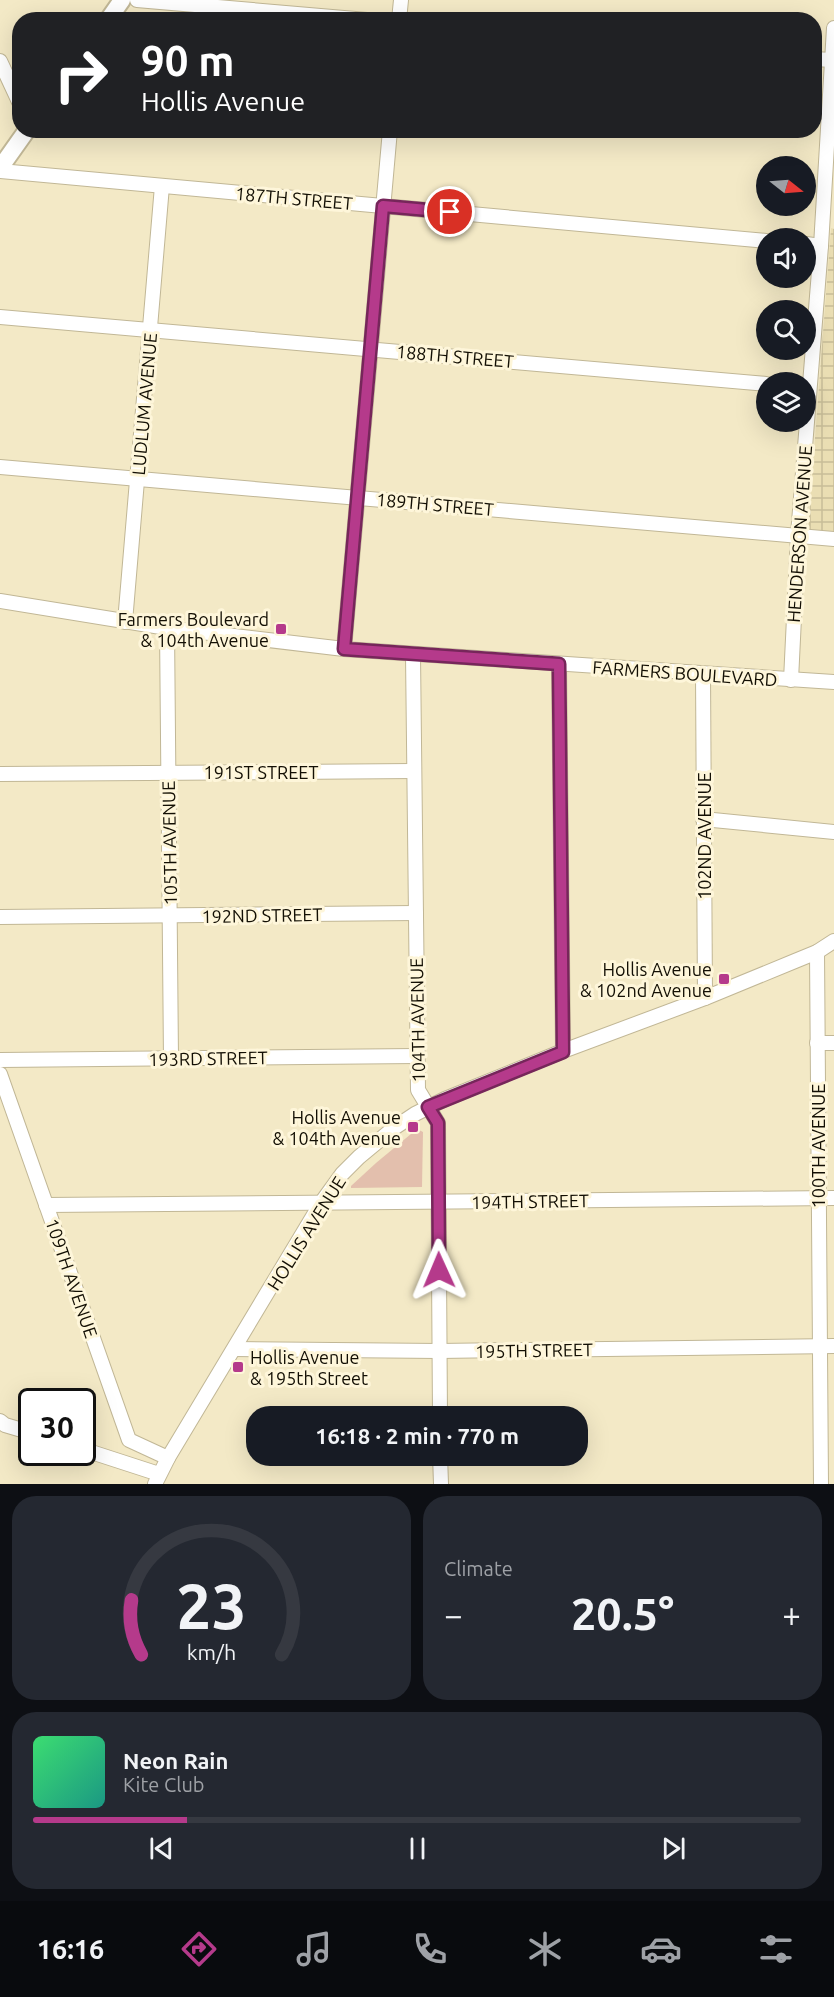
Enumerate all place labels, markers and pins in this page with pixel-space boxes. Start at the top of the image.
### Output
pin [424,186,475,237]
place label: Farmers Boulevard & 104th Avenue [118,609,269,650]
marker: Farmers Boulevard & 104th Avenue [274,622,288,636]
place label: Hollis Avenue & 102nd Avenue [580,959,712,1000]
marker: Hollis Avenue & 102nd Avenue [717,972,731,986]
place label: Hollis Avenue & 104th Avenue [273,1107,401,1148]
marker: Hollis Avenue & 104th Avenue [406,1120,420,1134]
place label: Hollis Avenue & 195th Street [250,1347,368,1388]
marker: Hollis Avenue & 195th Street [231,1360,245,1374]

